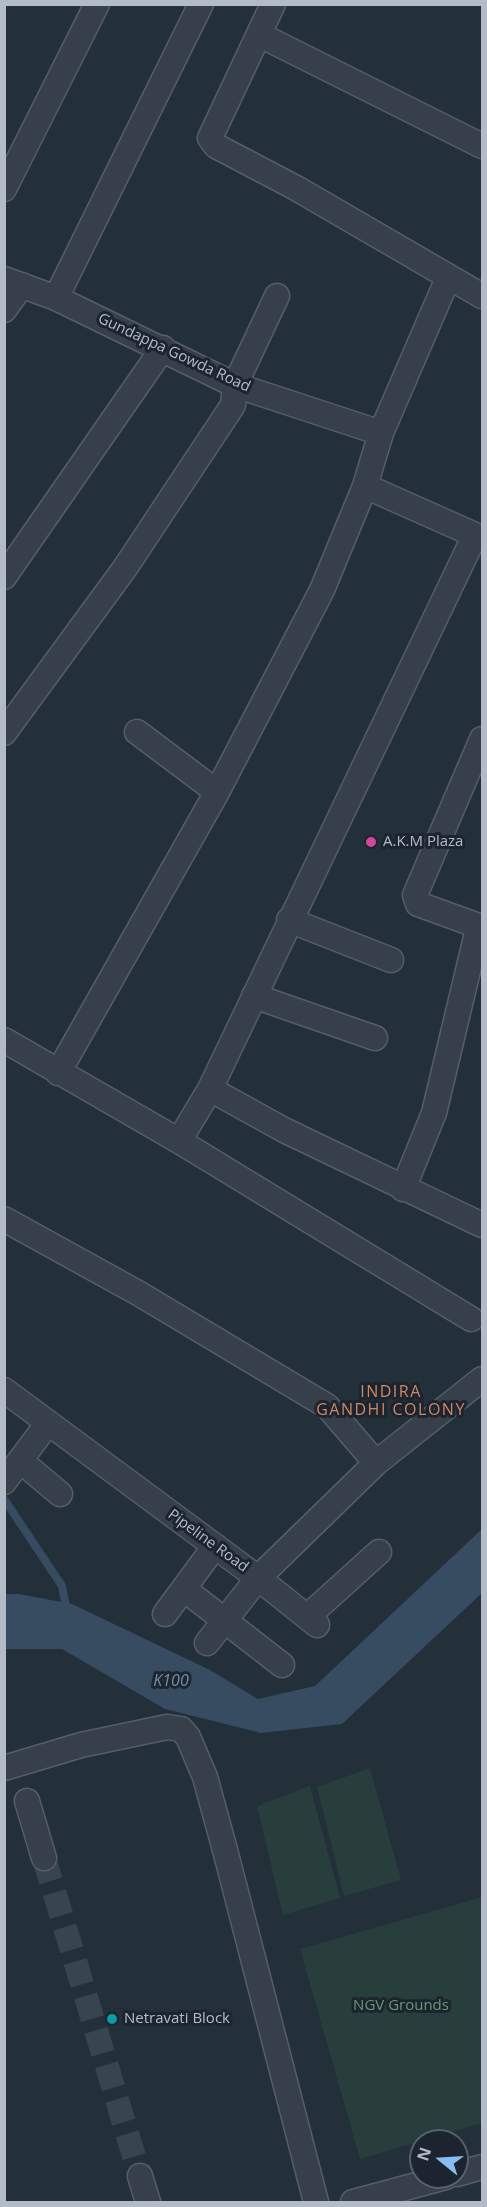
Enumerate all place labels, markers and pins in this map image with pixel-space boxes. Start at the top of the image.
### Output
place label: A.K.M Plaza [383,833,463,851]
marker: A.K.M Plaza [364,835,378,849]
place label: Netravati Block [124,2010,230,2028]
marker: Netravati Block [105,2012,119,2026]

